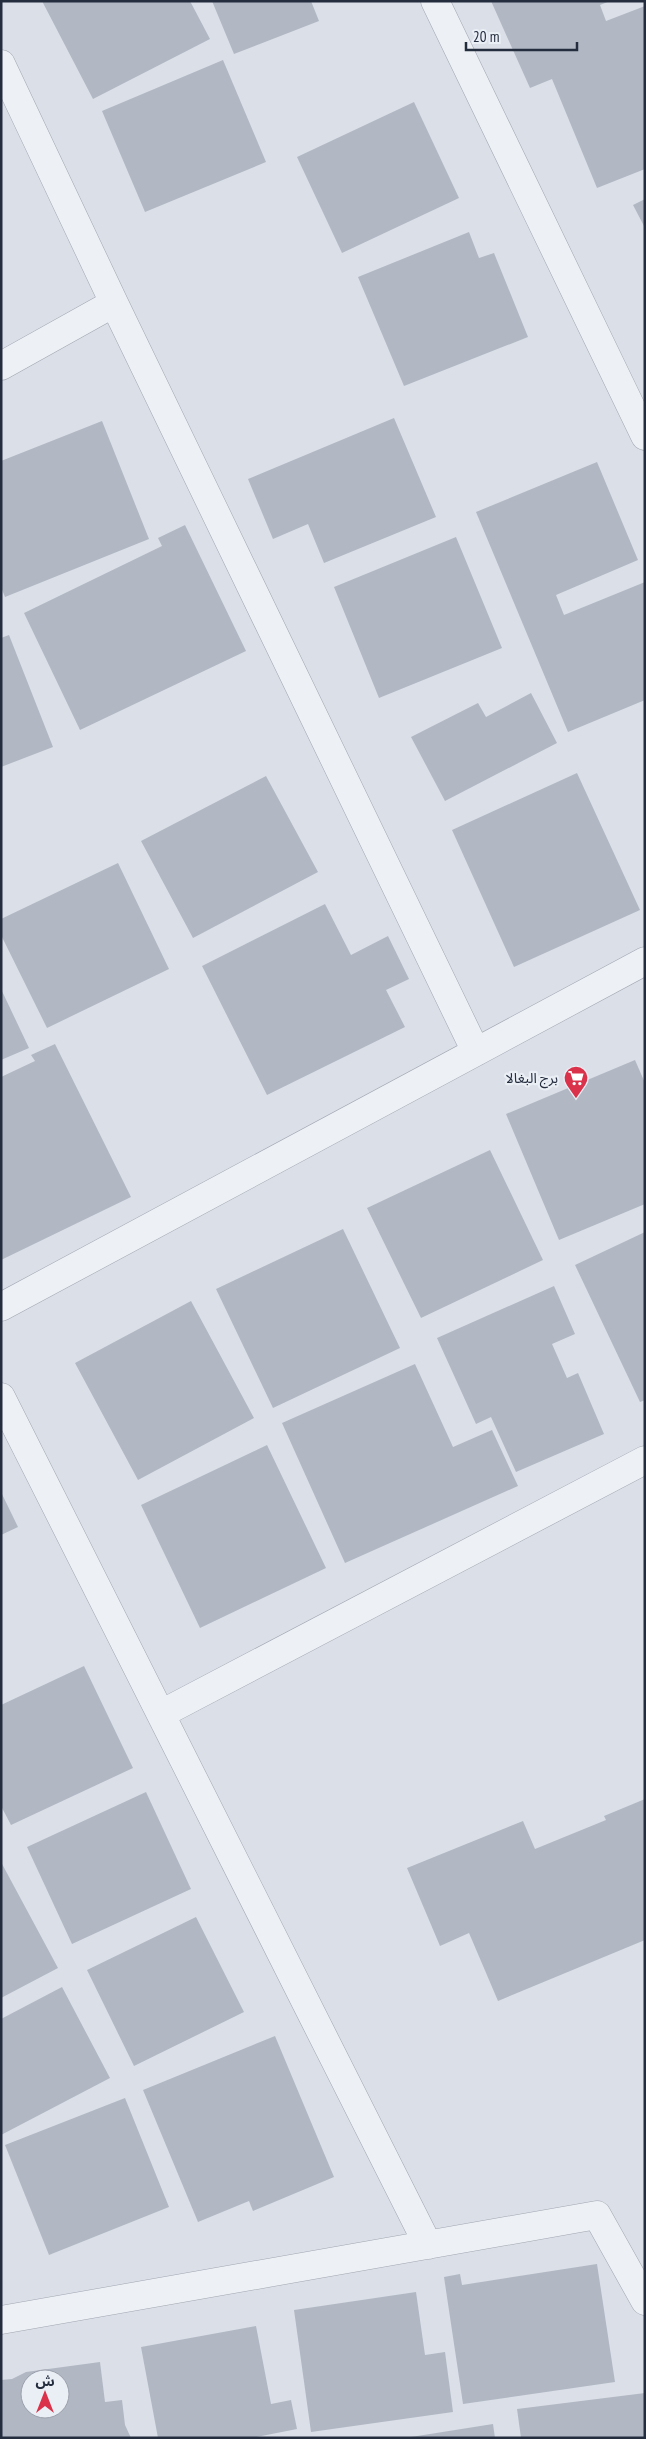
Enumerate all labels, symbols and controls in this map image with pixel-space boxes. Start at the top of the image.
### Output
scale bar [466,20,577,52]
text: 20 m [473,27,499,46]
supermarket icon: برج البغالا [563,1065,589,1099]
place label: برج البغالا [505,1069,558,1089]
north arrow [20,2369,70,2419]
text: ش [35,2372,55,2390]

